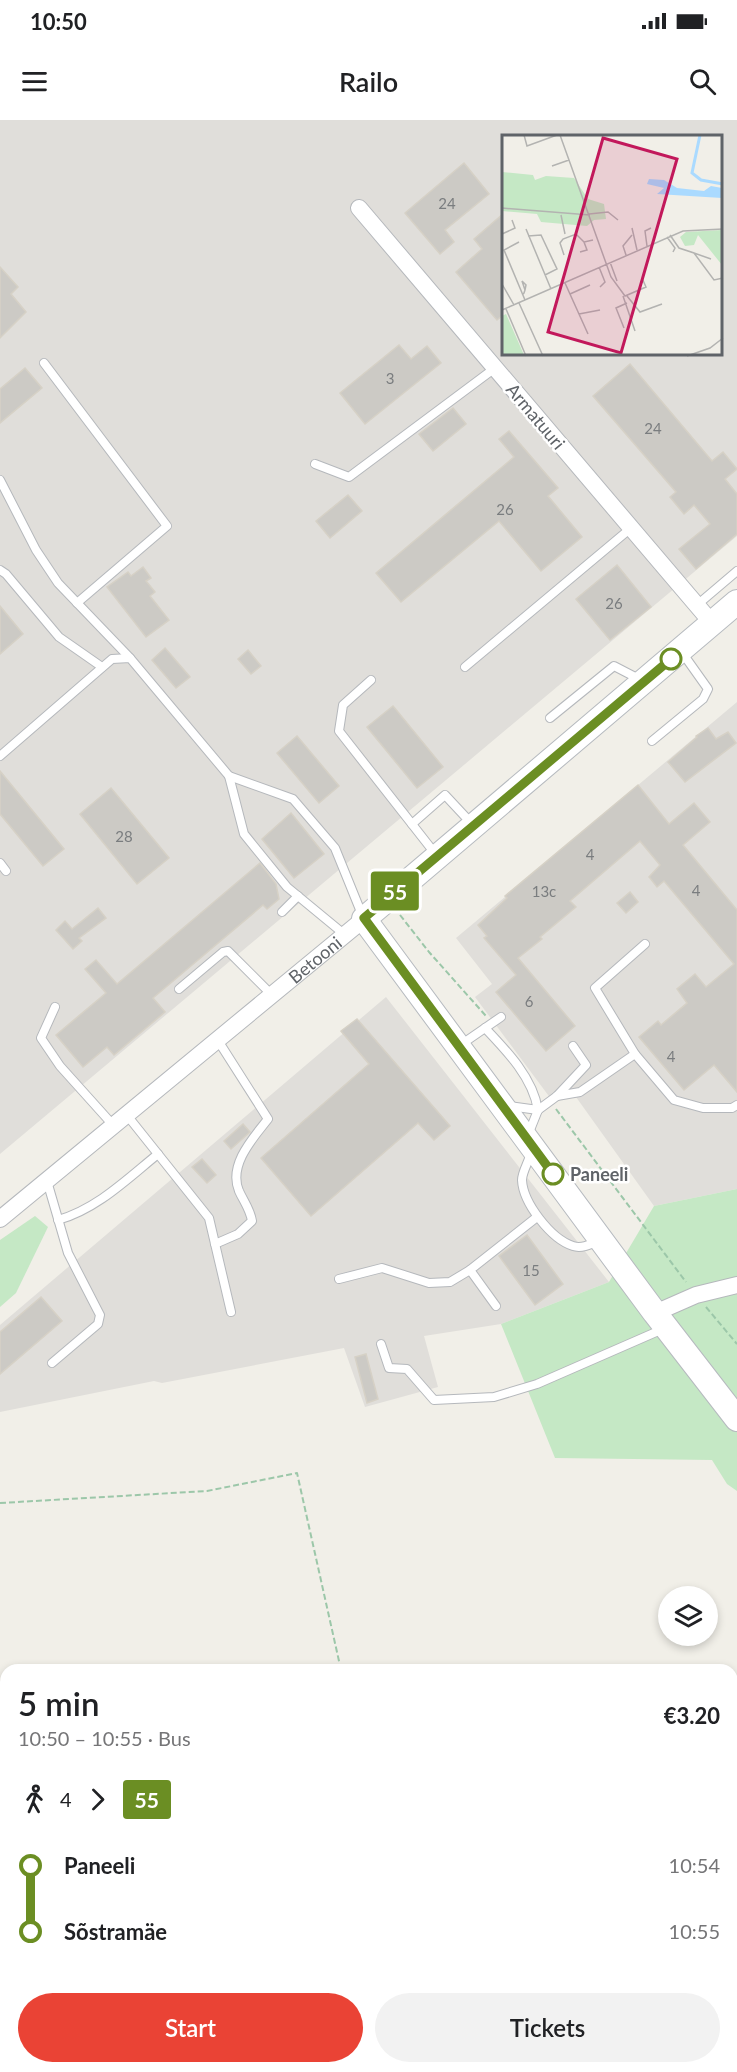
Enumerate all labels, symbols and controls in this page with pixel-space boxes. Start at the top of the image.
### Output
text: 10:50 [30,8,87,35]
icon: menu [18,65,51,98]
text: Railo [339,65,398,98]
icon: search [686,65,719,98]
inset map [502,135,722,356]
house number: 24 [438,194,456,212]
house number: 3 [386,369,394,387]
street label: Armatuuri [502,378,570,454]
house number: 24 [644,419,662,437]
house number: 26 [496,500,514,518]
house number: 26 [605,594,623,612]
unlabelled marker [660,648,682,670]
house number: 28 [115,827,133,845]
house number: 4 [586,845,595,863]
line badge: 55 [368,872,422,910]
text: 55 [383,879,407,904]
house number: 4 [692,881,701,899]
house number: 13c [532,882,556,900]
street label: Betooni [284,931,346,988]
house number: 6 [525,992,534,1010]
house number: 4 [667,1047,676,1065]
marker: Paneeli [542,1163,564,1185]
place label: Paneeli [570,1163,628,1185]
house number: 15 [522,1261,540,1279]
map controls [658,1586,718,1646]
button: layers [658,1586,718,1646]
text: 5 min [18,1683,99,1723]
text: €3.20 [664,1702,720,1729]
text: 10:50 – 10:55 · Bus [18,1726,191,1750]
icon: walk [18,1783,51,1816]
icon: forward [81,1783,114,1816]
text: 4 [60,1787,72,1811]
text: 55 [135,1787,159,1812]
text: Paneeli [64,1852,135,1879]
text: 10:54 [669,1853,720,1877]
text: Sõstramäe [64,1918,167,1945]
text: 10:55 [669,1919,720,1943]
button: Start [18,1993,363,2062]
button: Tickets [375,1993,720,2062]

